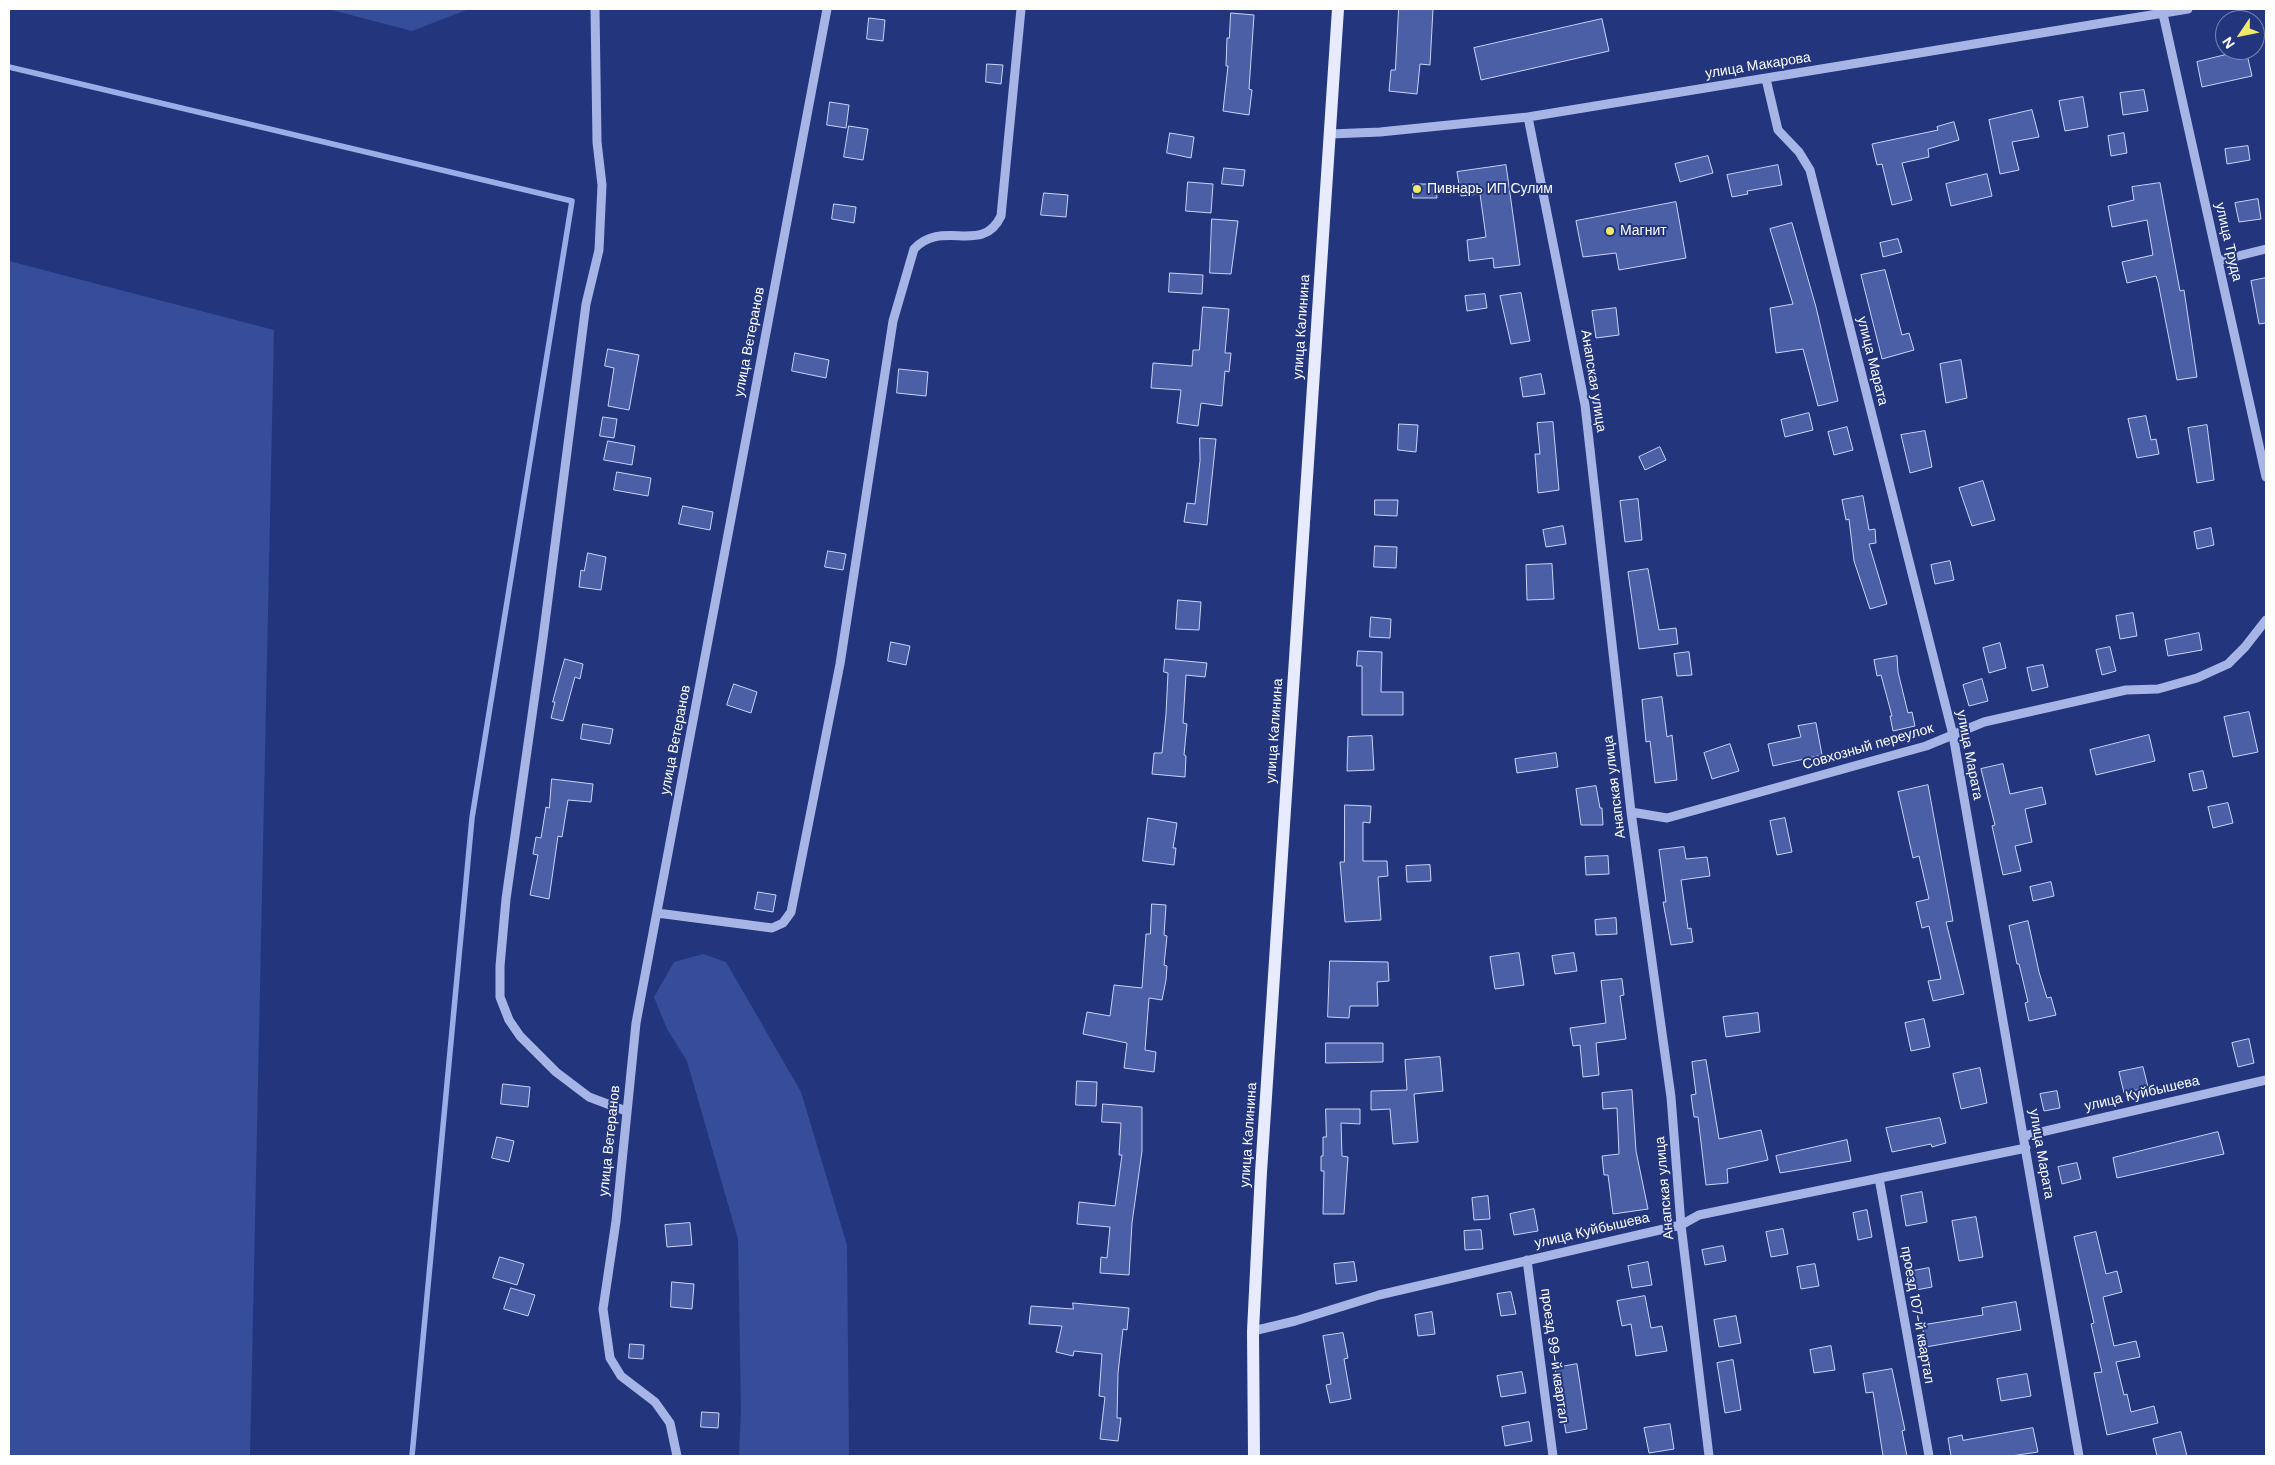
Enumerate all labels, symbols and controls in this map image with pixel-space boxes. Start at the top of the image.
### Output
north arrow [2215,10,2265,60]
text: N [2218,34,2239,52]
street label: улица Макарова [1704,49,1812,83]
place label: Пивнарь ИП Сулим [1427,181,1553,197]
marker: Пивнарь ИП Сулим [1411,183,1423,195]
street label: улица Труда [2211,201,2245,283]
place label: Магнит [1620,223,1667,239]
marker: Магнит [1604,225,1616,237]
street label: улица Калинина [1290,274,1314,380]
street label: улица Ветеранов [731,286,769,398]
street label: улица Марата [1853,315,1891,407]
street label: Анапская улица [1577,329,1609,433]
street label: улица Калинина [1263,678,1287,784]
street label: улица Ветеранов [657,684,695,796]
street label: улица Марата [1952,709,1986,801]
street label: Совхозный переулок [1801,720,1935,774]
street label: Анапская улица [1600,735,1630,839]
street label: улица Куйбышева [2083,1073,2201,1115]
street label: улица Калинина [1237,1082,1261,1188]
street label: улица Ветеранов [596,1085,624,1197]
street label: улица Марата [2025,1108,2057,1200]
street label: Анапская улица [1652,1136,1678,1240]
street label: улица Куйбышева [1533,1210,1651,1252]
street label: проезд 107-й квартал [1897,1245,1937,1385]
street label: проезд 99-й квартал [1536,1287,1572,1425]

